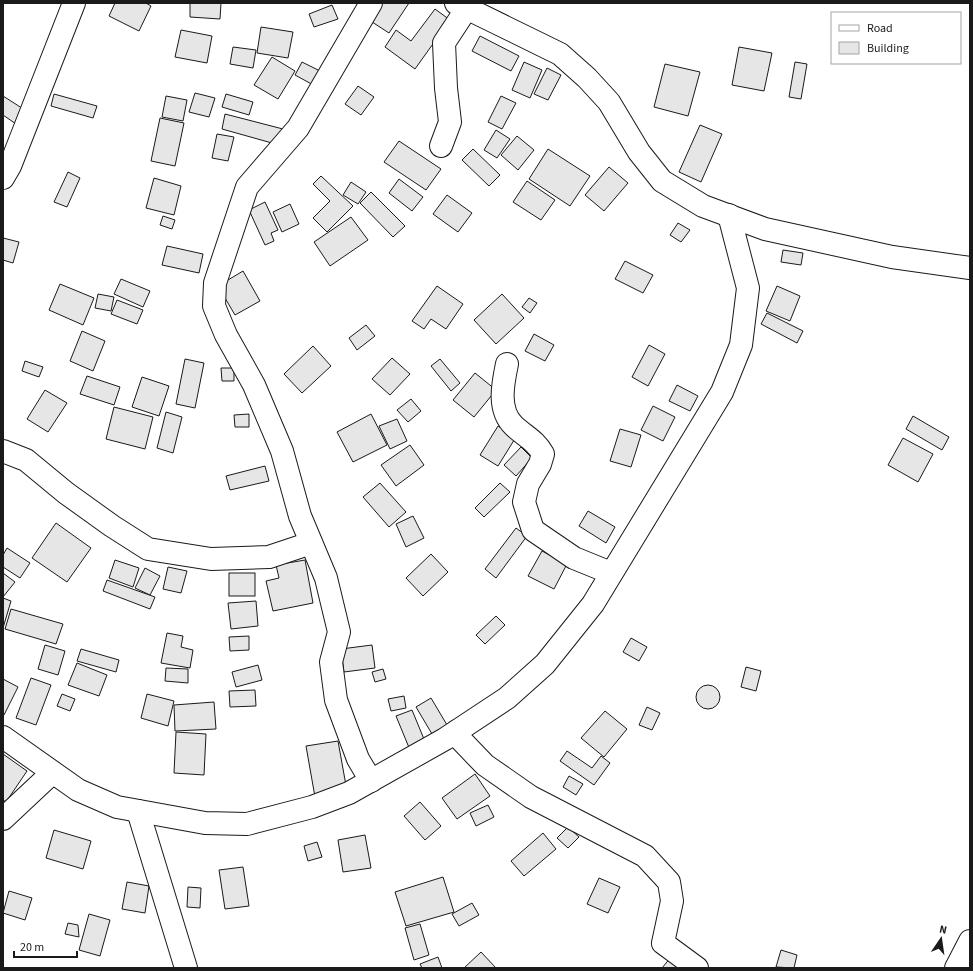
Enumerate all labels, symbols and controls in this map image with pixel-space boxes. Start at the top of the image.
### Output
legend [831,12,961,64]
text: Road [867,20,893,37]
text: Building [867,40,909,57]
north arrow [921,919,961,959]
text: N [938,922,948,938]
scale bar [14,933,77,959]
text: 20 m [20,939,44,956]

